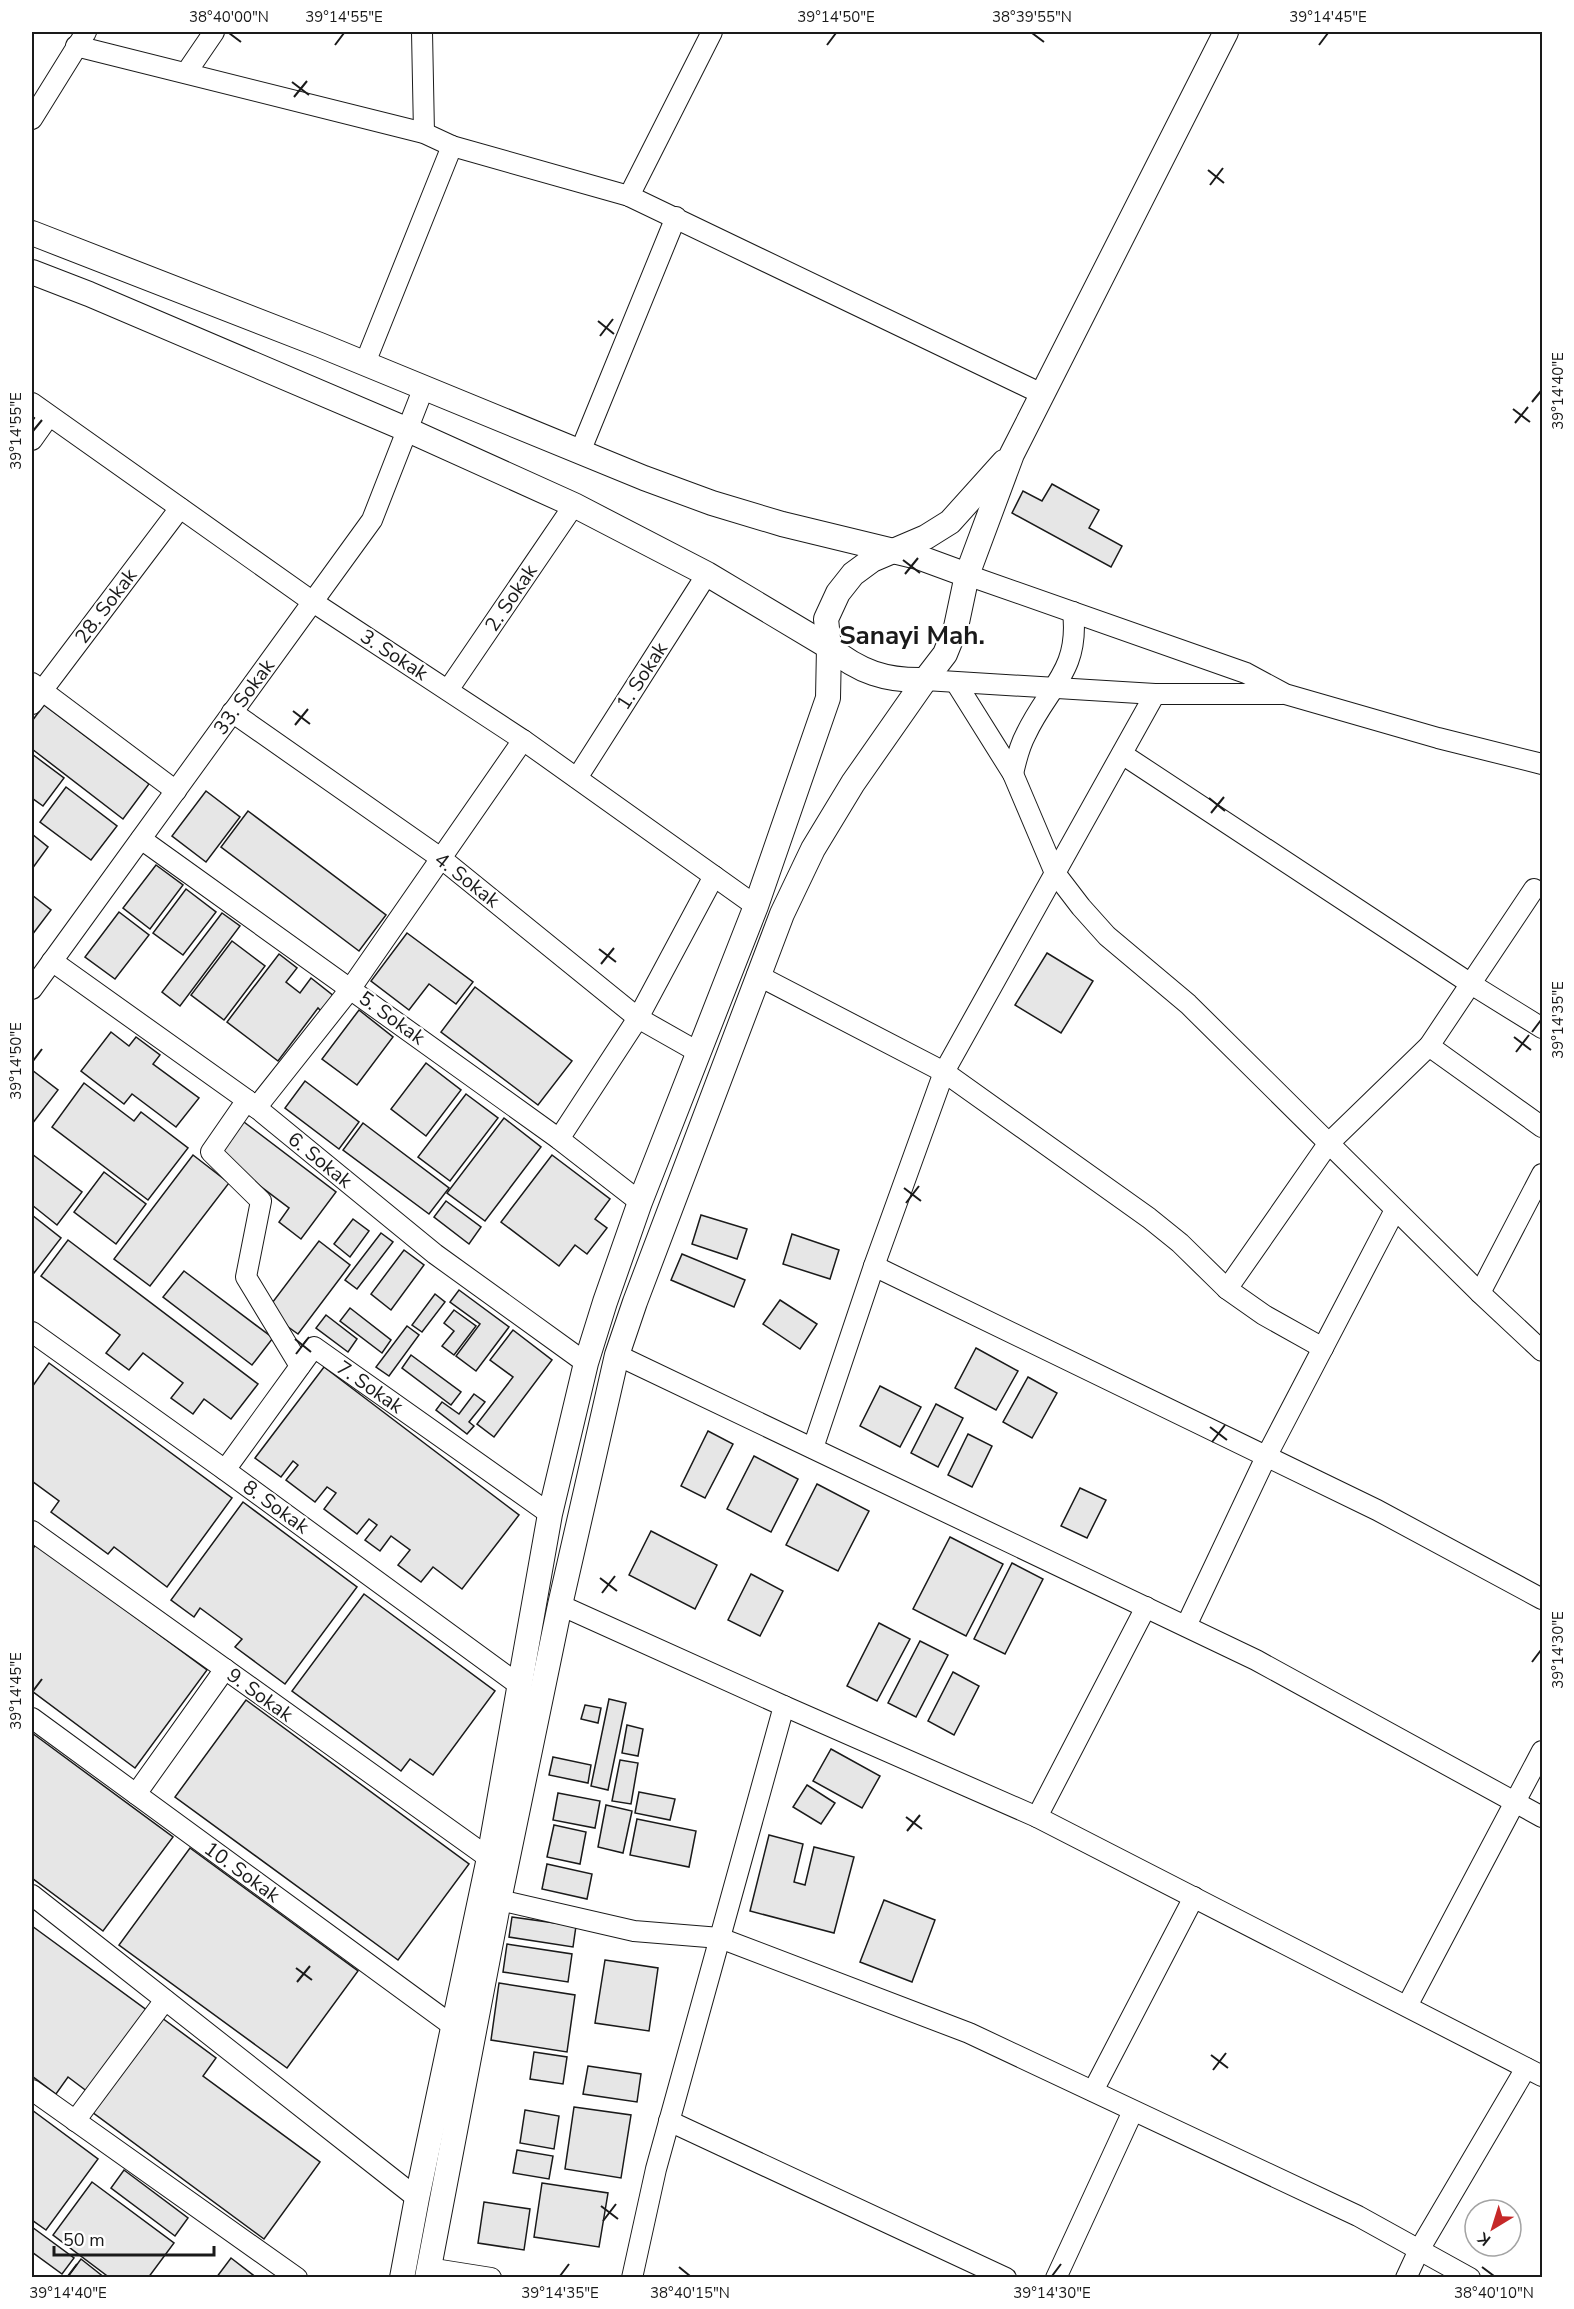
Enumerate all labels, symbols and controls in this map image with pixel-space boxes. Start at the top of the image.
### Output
text: 38°40'00"N [189,7,269,27]
text: 39°14'55"E [305,7,383,27]
text: 39°14'50"E [797,7,875,27]
text: 38°39'55"N [992,7,1072,27]
text: 39°14'45"E [1289,7,1367,27]
text: 39°14'40"E [1548,352,1568,430]
text: 39°14'55"E [6,392,26,470]
street label: 2. Sokak [479,558,544,637]
street label: 28. Sokak [69,562,144,649]
district label: Sanayi Mah. [839,618,985,653]
street label: 3. Sokak [355,623,434,687]
street label: 1. Sokak [610,636,674,715]
street label: 33. Sokak [207,653,281,740]
street label: 4. Sokak [429,846,506,915]
text: 39°14'35"E [1548,981,1568,1059]
street label: 5. Sokak [353,985,431,1052]
text: 39°14'50"E [6,1022,26,1100]
street label: 6. Sokak [282,1126,359,1195]
street label: 7. Sokak [331,1354,410,1420]
street label: 8. Sokak [237,1474,315,1541]
text: 39°14'30"E [1548,1611,1568,1689]
text: 39°14'45"E [6,1652,26,1730]
street label: 9. Sokak [221,1662,299,1729]
street label: 10. Sokak [199,1835,286,1909]
north arrow [1463,2198,1523,2258]
scale bar [54,2219,214,2257]
text: K [1472,2226,1495,2251]
text: 50 m [63,2228,105,2252]
text: 39°14'40"E [29,2283,107,2303]
text: 39°14'35"E [521,2283,599,2303]
text: 38°40'15"N [650,2283,730,2303]
text: 39°14'30"E [1013,2283,1091,2303]
text: 38°40'10"N [1454,2283,1534,2303]

